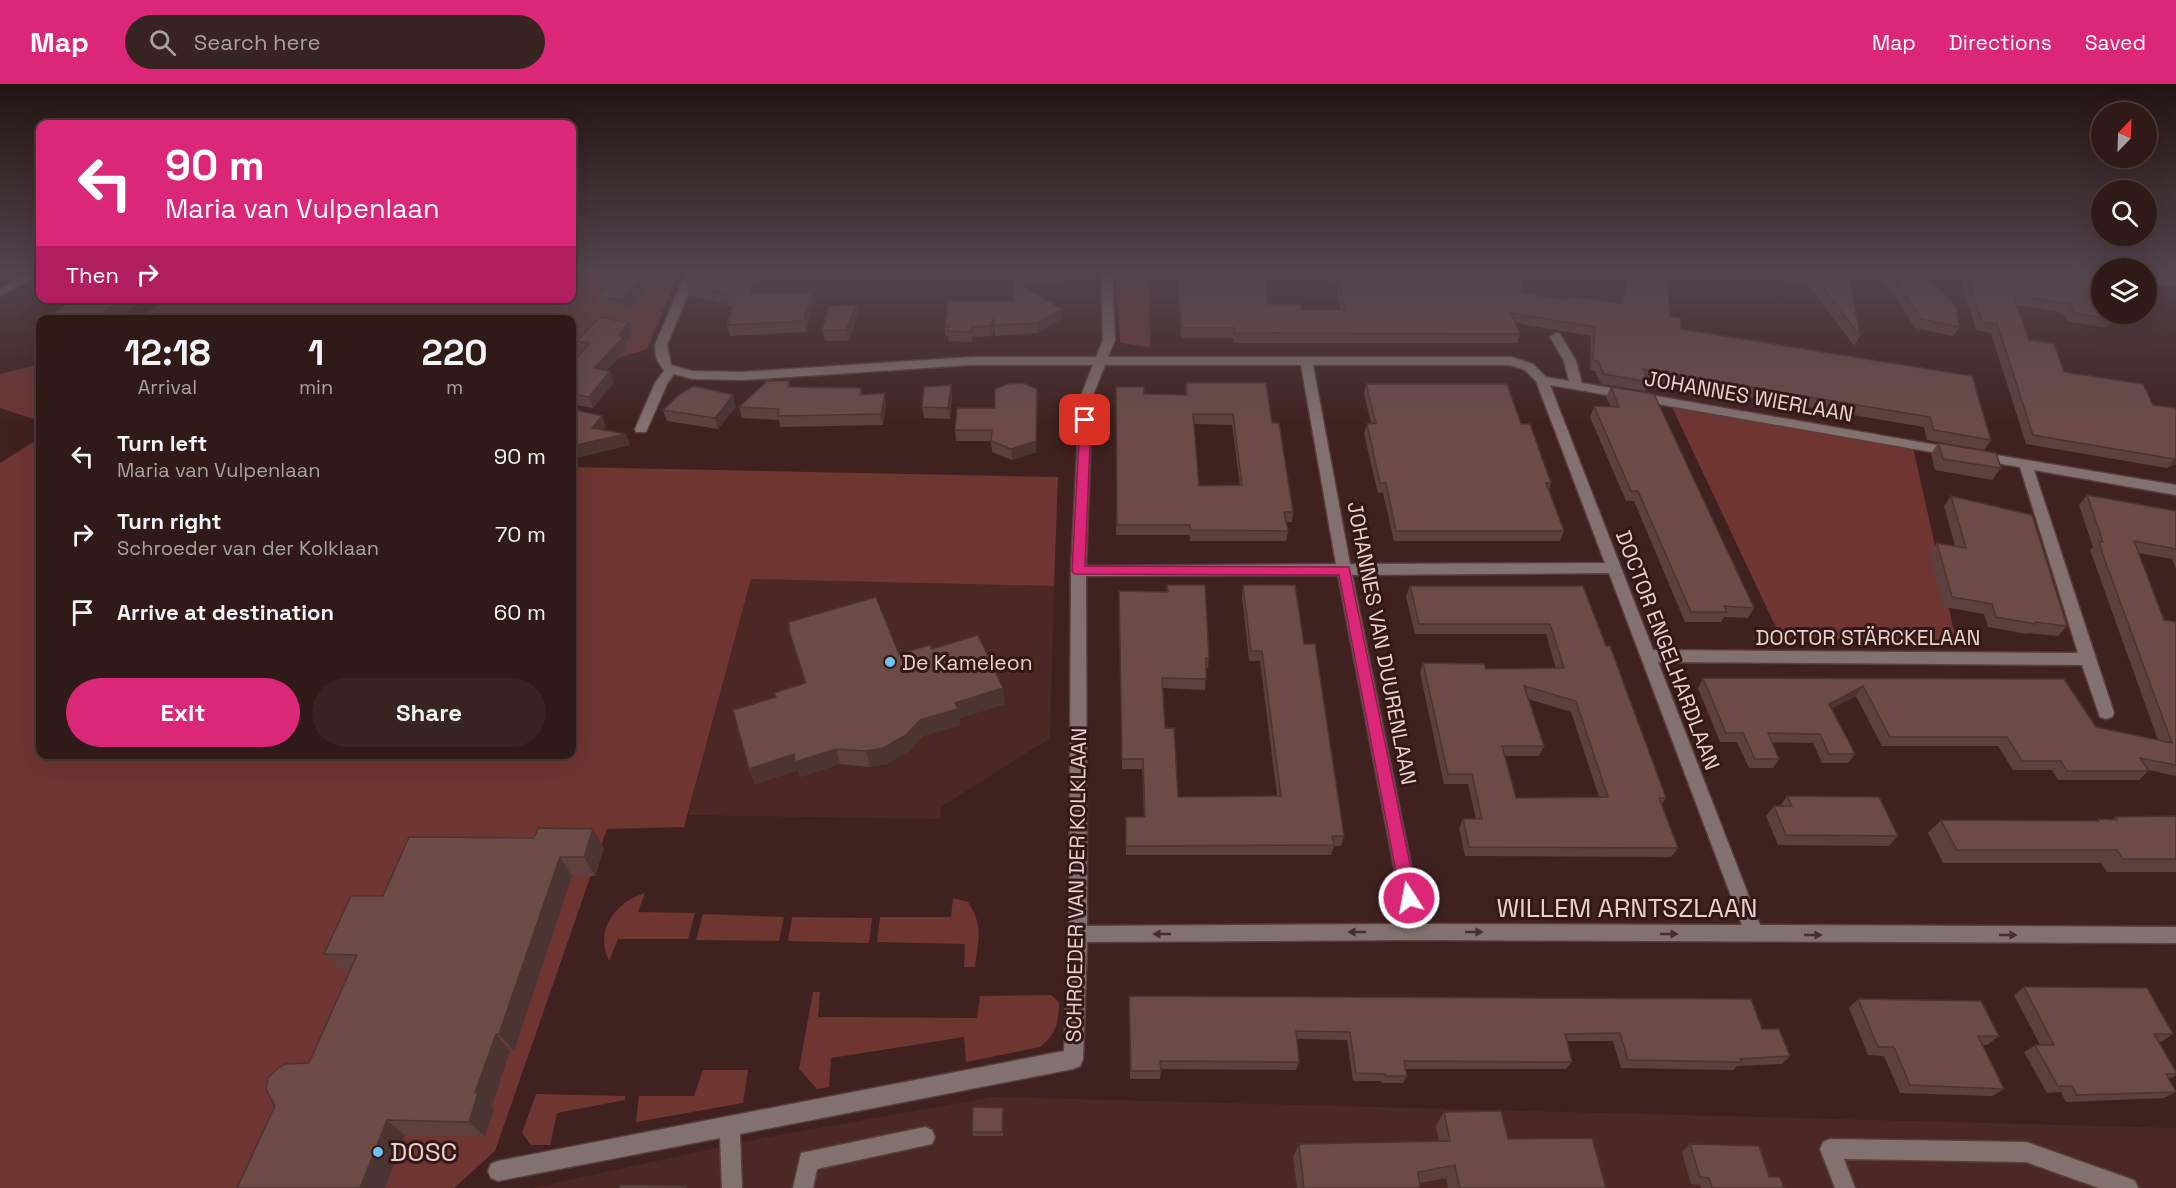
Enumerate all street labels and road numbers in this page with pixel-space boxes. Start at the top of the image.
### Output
street label: JOHANNES WIERLAAN [1643,364,1855,428]
street label: JOHANNES VAN DUURENLAAN [1341,499,1423,787]
street label: DOCTOR ENGELHARDLAAN [1610,526,1726,774]
street label: DOCTOR STÄRCKELAAN [1756,624,1980,651]
street label: SCHROEDER VAN DER KOLKLAAN [1060,727,1092,1043]
street label: WILLEM ARNTSZLAAN [1497,891,1757,925]

